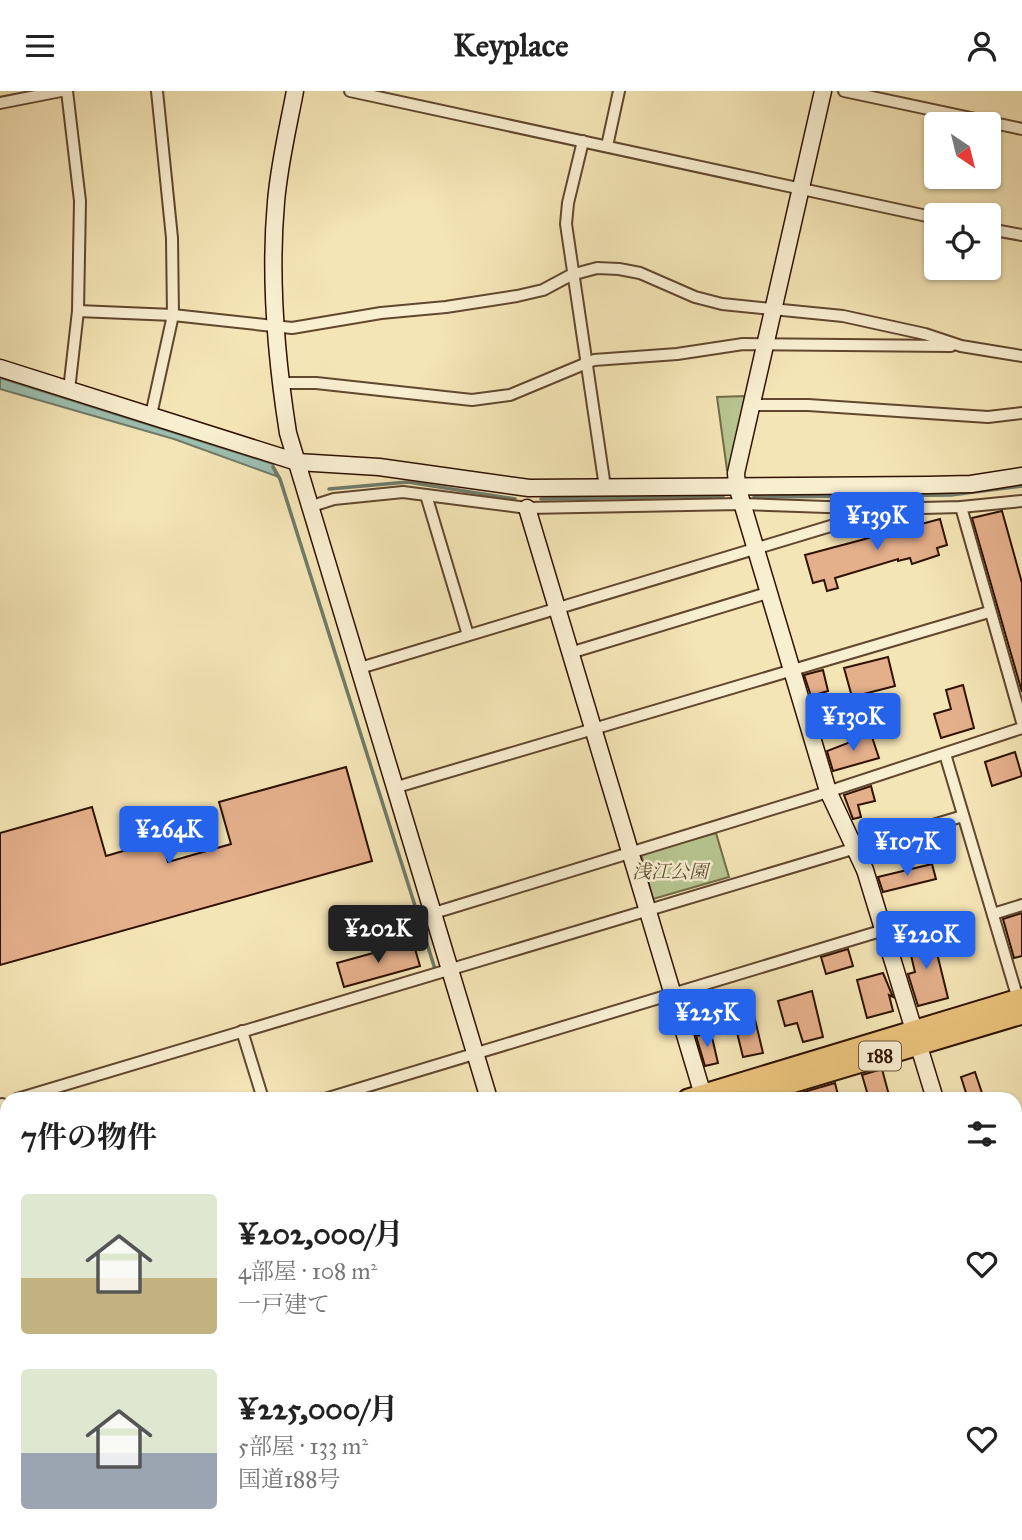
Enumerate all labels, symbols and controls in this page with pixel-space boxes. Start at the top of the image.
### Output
text: Keyplace [453,26,569,65]
icon: menu [21,27,59,65]
icon: person [963,27,1001,65]
north arrow [924,112,1001,189]
map controls [924,112,1001,280]
button: locate [924,203,1001,280]
pin: ¥139K [828,493,926,552]
text: ¥139K [846,501,908,529]
pin: ¥130K [804,693,902,753]
text: ¥130K [821,702,885,730]
pin: ¥264K [120,807,218,866]
text: ¥264K [135,815,203,843]
pin: ¥107K [858,819,956,878]
text: ¥107K [874,827,940,855]
park label: 浅江公園 [632,860,711,883]
pin: ¥202K [329,905,427,965]
pin: ¥220K [877,911,975,971]
text: ¥202K [344,914,412,942]
text: ¥220K [892,920,960,948]
pin: ¥225K [658,989,756,1049]
text: ¥225K [675,998,739,1026]
road number: 188 [859,1041,901,1071]
icon: filters [963,1115,1001,1153]
text: 7件の物件 [21,1119,157,1155]
text: ¥202,000/月 [238,1216,404,1252]
icon: home [77,1222,161,1306]
icon: heart [963,1245,1001,1283]
text: 4部屋 · 108 m² [238,1257,377,1285]
text: 一戸建て [238,1290,330,1318]
text: ¥225,000/月 [238,1391,398,1427]
icon: home [77,1397,161,1481]
icon: heart [963,1420,1001,1458]
text: 5部屋 · 133 m² [238,1432,368,1460]
text: 国道188号 [238,1465,341,1493]

